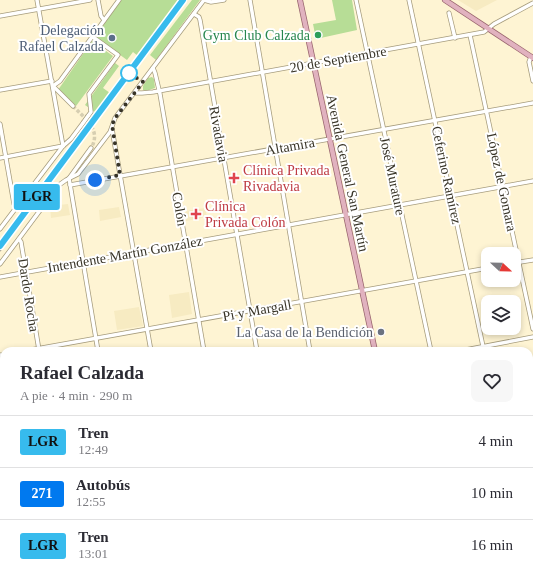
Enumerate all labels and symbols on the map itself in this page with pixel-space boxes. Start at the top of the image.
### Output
place label: Delegación Rafael Calzada [19,23,105,54]
place label: Gym Club Calzada [203,28,311,43]
marker: Gym Club Calzada [313,30,323,40]
marker: Delegación Rafael Calzada [107,33,117,43]
street label: 20 de Septiembre [289,44,388,75]
unlabelled marker [120,64,138,82]
street label: Avenida General San Martín [324,93,372,253]
street label: Rivadavia [206,105,231,164]
street label: Ceferino Ramírez [429,125,464,226]
street label: López de Gomara [484,131,519,233]
street label: Altamira [264,135,317,158]
street label: José Murature [377,136,408,217]
place label: Clínica Privada Rivadavia [243,163,330,194]
your location [85,170,105,190]
marker: Clínica Privada Rivadavia [228,172,240,184]
line badge: LGR [14,184,60,210]
street label: Colón [169,191,190,227]
place label: Clínica Privada Colón [205,199,286,230]
marker: Clínica Privada Colón [190,208,202,220]
street label: Intendente Martín González [46,233,204,276]
north arrow [481,247,521,287]
street label: Dardo Rocha [15,257,42,334]
street label: Pi y Margall [221,297,293,324]
place label: La Casa de la Bendición [236,325,373,340]
marker: La Casa de la Bendición [376,327,386,337]

